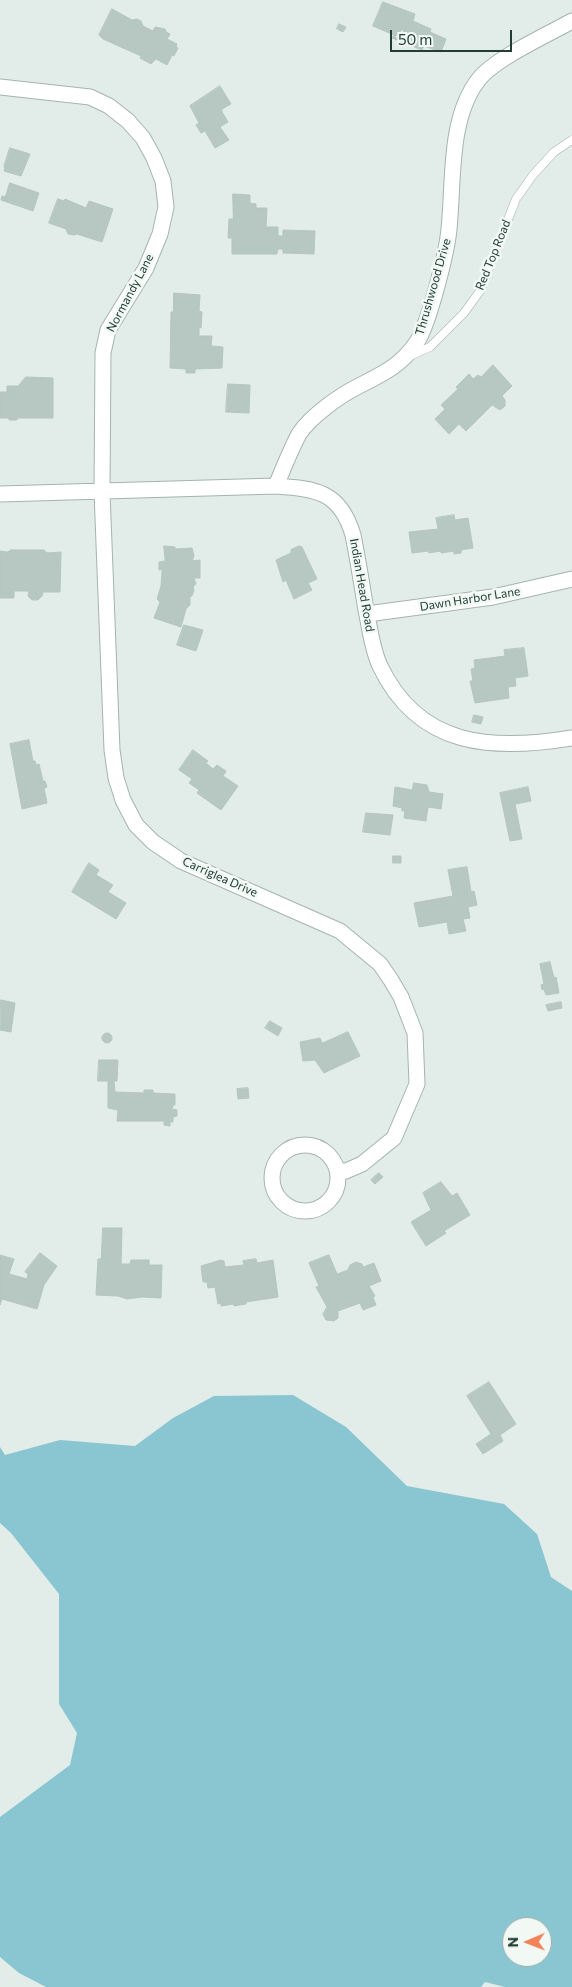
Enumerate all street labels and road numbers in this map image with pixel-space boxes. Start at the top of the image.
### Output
street label: Red Top Road [472,218,514,292]
street label: Thrushwood Drive [412,237,454,337]
street label: Normandy Lane [103,251,157,335]
street label: Indian Head Road [347,537,377,633]
street label: Dawn Harbor Lane [419,584,521,614]
street label: Carriglea Drive [180,854,260,900]

